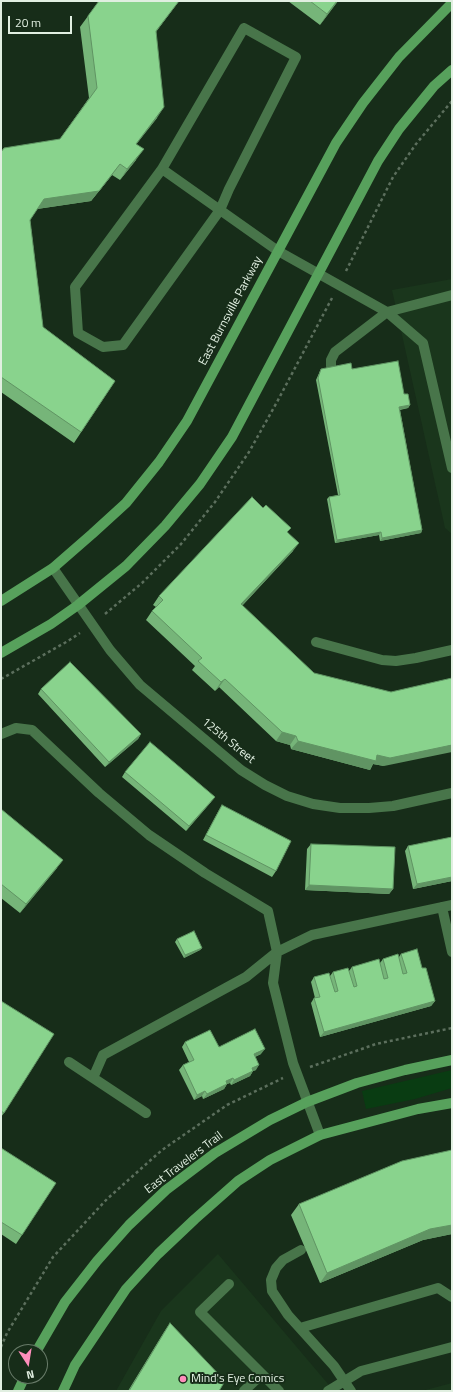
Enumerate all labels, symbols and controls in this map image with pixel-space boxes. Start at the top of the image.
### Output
scale bar [10,8,74,34]
text: 20 m [15,13,41,32]
street label: East Burnsville Parkway [196,254,266,368]
street label: 125th Street [198,715,258,767]
street label: East Travelers Trail [142,1129,226,1197]
north arrow [8,1344,48,1384]
text: N [25,1366,36,1383]
place label: Mind's Eye Comics [191,1372,284,1386]
marker: Mind's Eye Comics [178,1374,188,1384]

